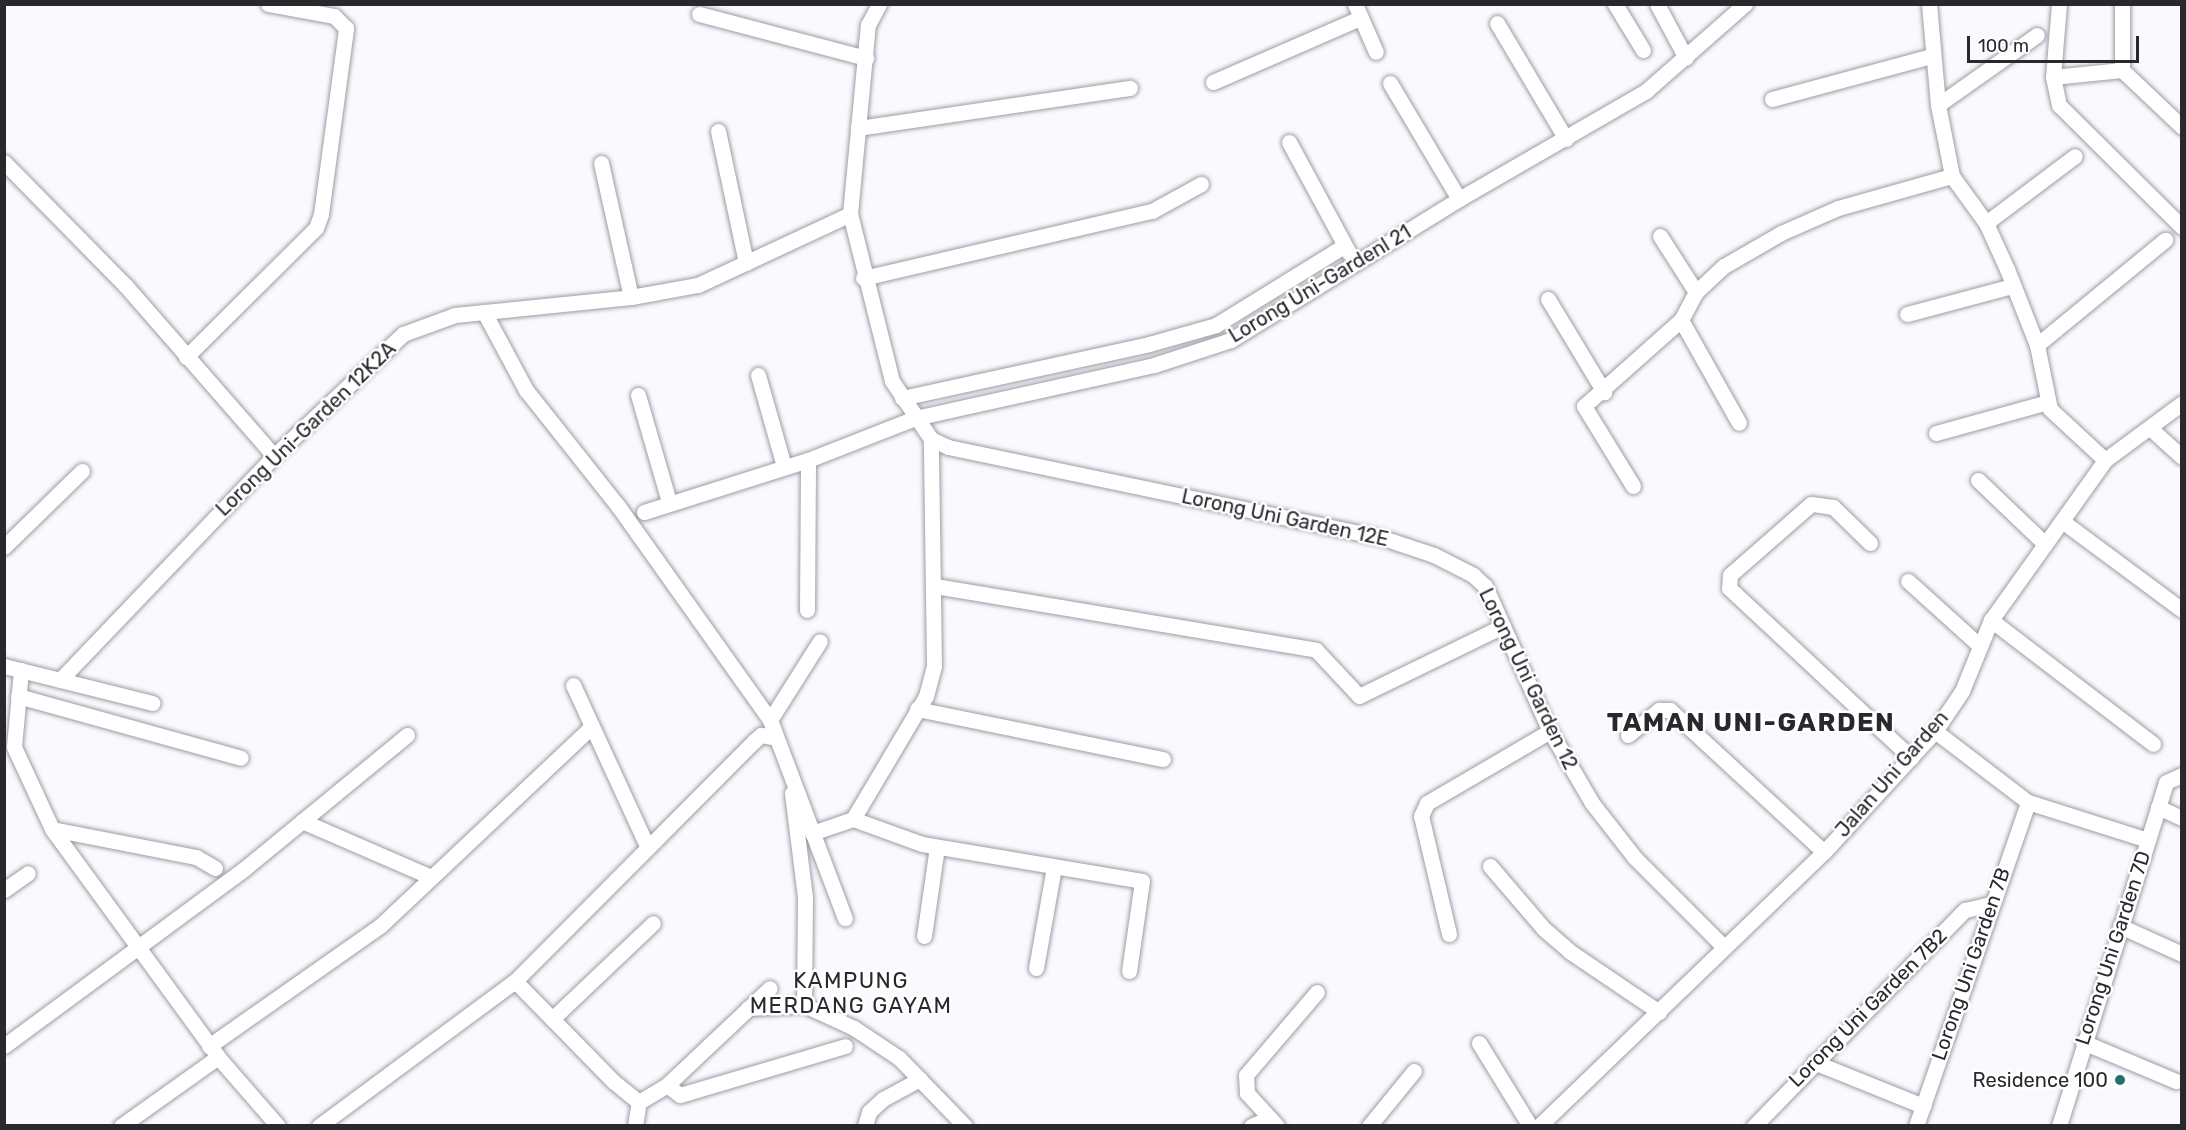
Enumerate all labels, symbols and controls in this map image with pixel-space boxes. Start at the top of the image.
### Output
scale bar [1970,24,2142,62]
text: 100 m [1978,35,2029,57]
street label: Lorong Uni-Gardenl 21 [1225,220,1415,348]
street label: Lorong Uni-Garden 12K2A [211,337,401,521]
street label: Lorong Uni Garden 12E [1179,484,1391,552]
street label: Lorong Uni Garden 12 [1474,584,1582,774]
street label: Jalan Uni Garden [1831,706,1953,842]
district label: TAMAN UNI-GARDEN [1607,707,1895,739]
street label: Lorong Uni Garden 7D [2070,848,2156,1048]
street label: Lorong Uni Garden 7B [1927,865,2015,1063]
street label: Lorong Uni Garden 7B2 [1784,924,1952,1092]
district label: KAMPUNG MERDANG GAYAM [750,967,952,1018]
place label: Residence 100 [1972,1068,2108,1092]
marker: Residence 100 [2113,1073,2127,1087]

